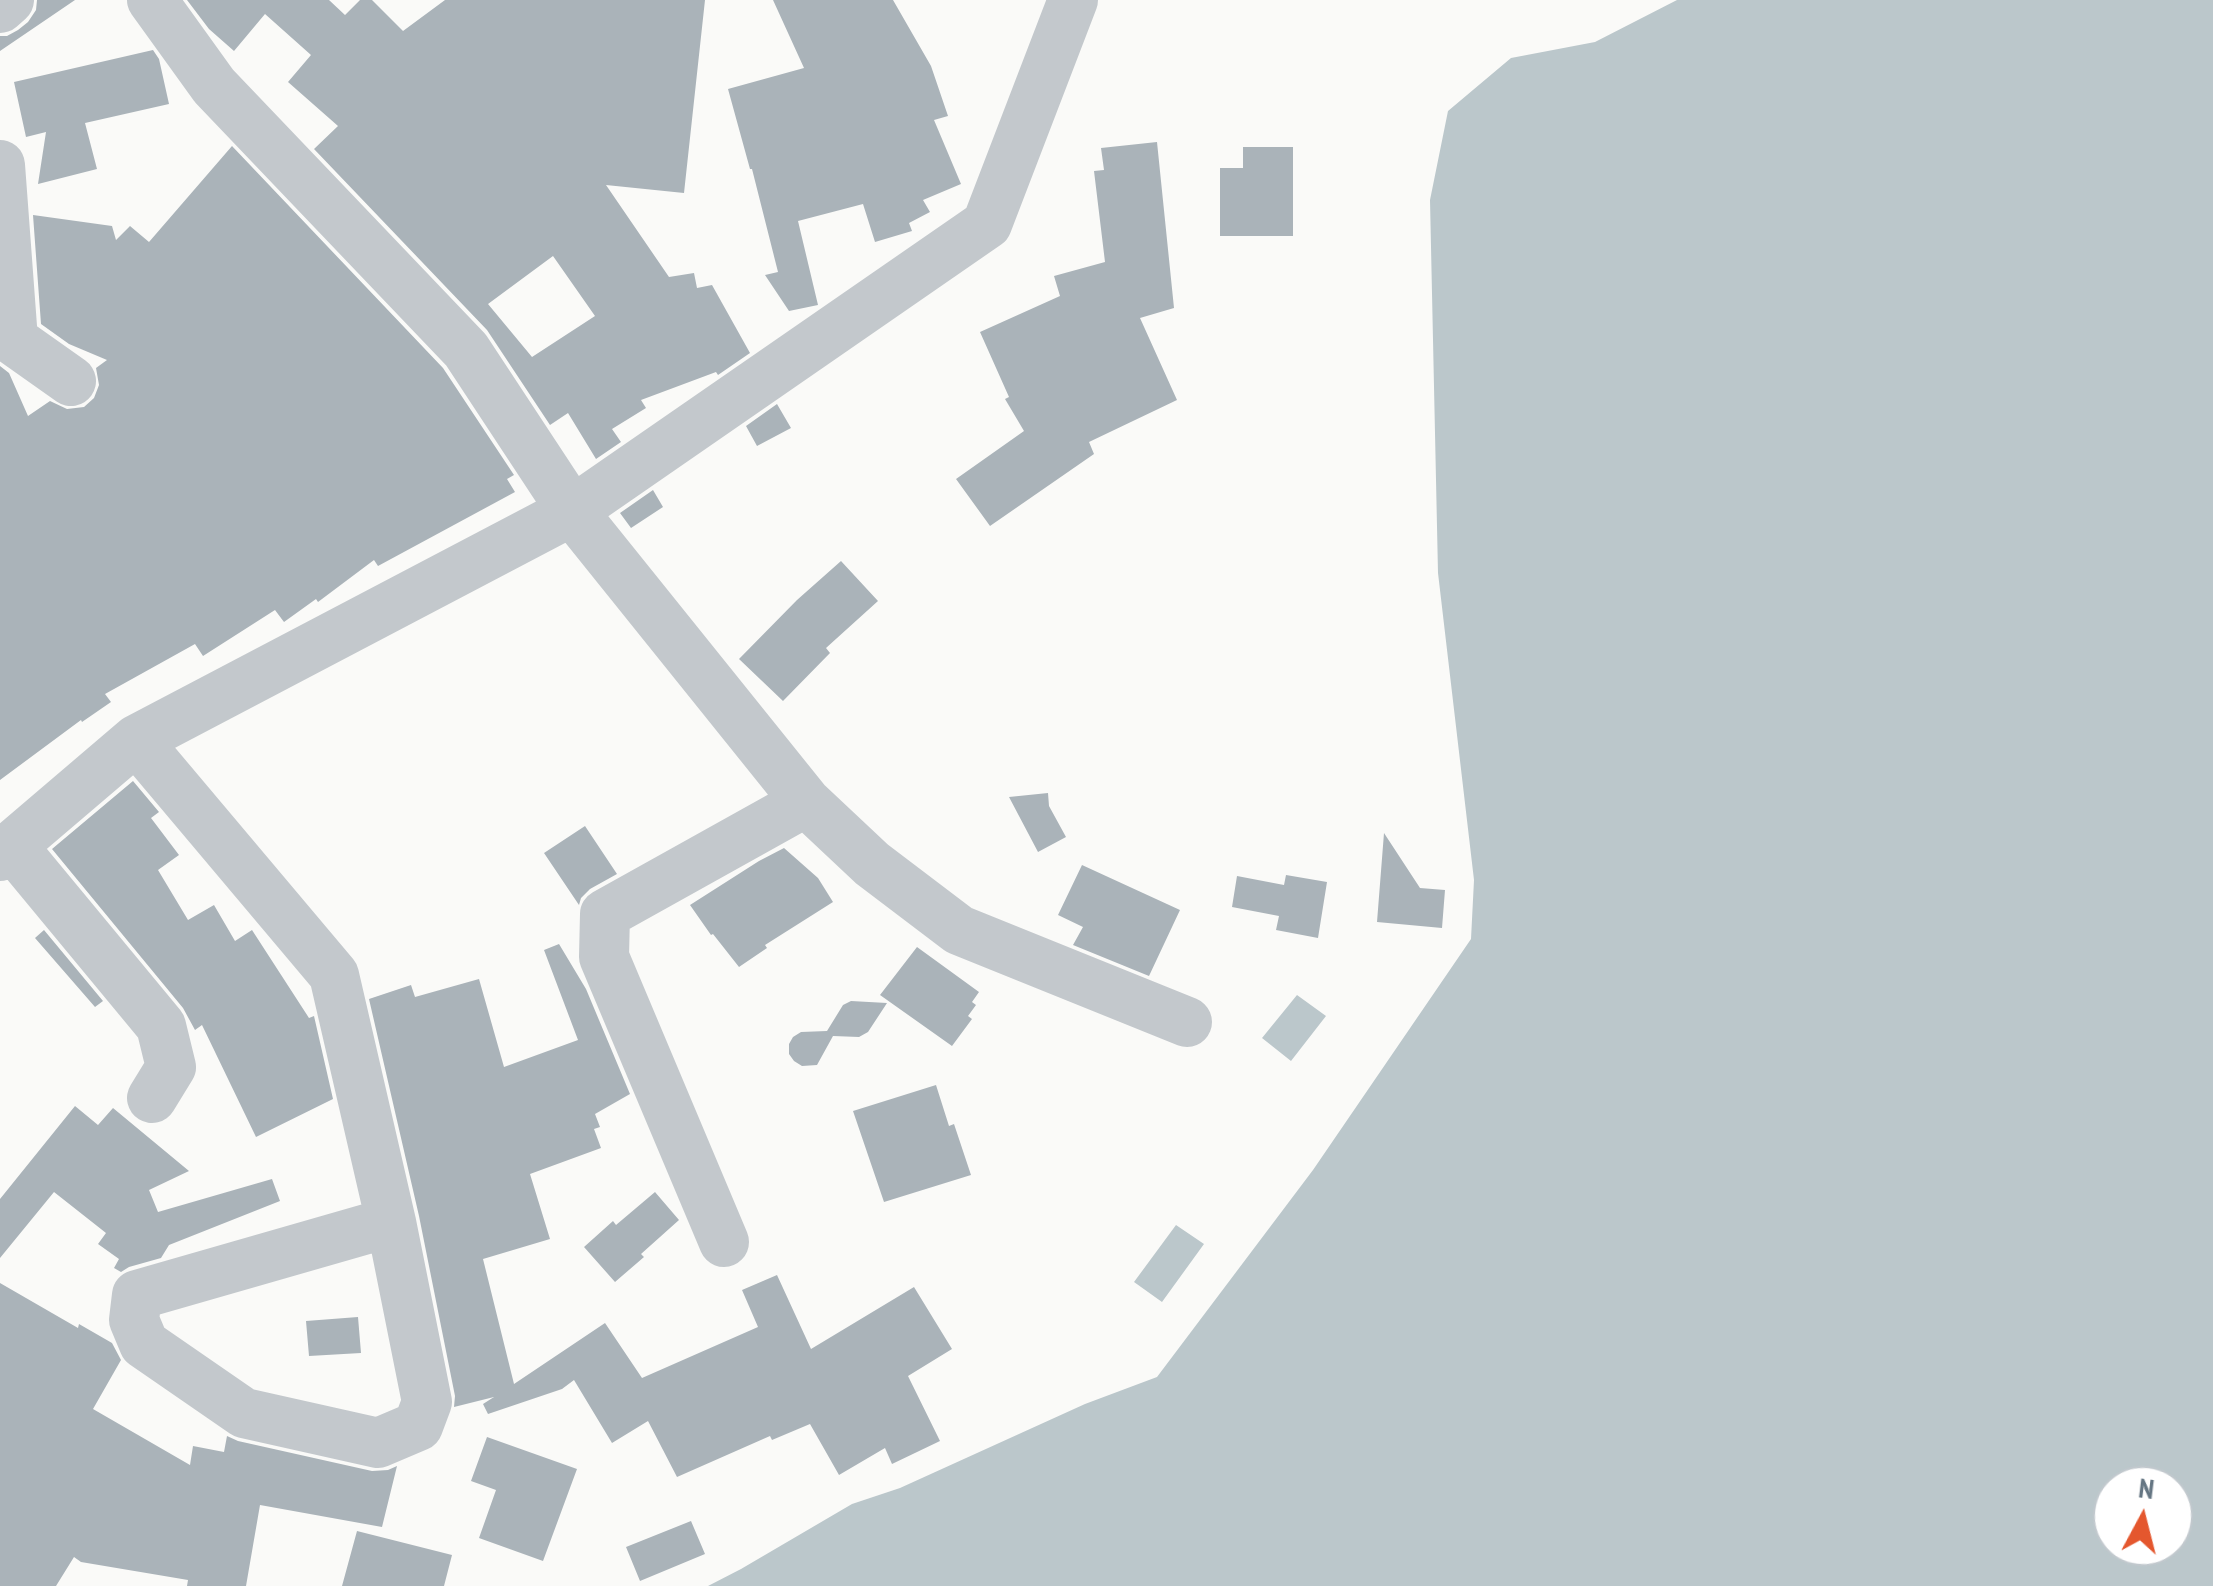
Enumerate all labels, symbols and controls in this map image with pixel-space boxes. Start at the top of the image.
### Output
north arrow [2093,1466,2193,1566]
text: N [2137,1468,2156,1507]

